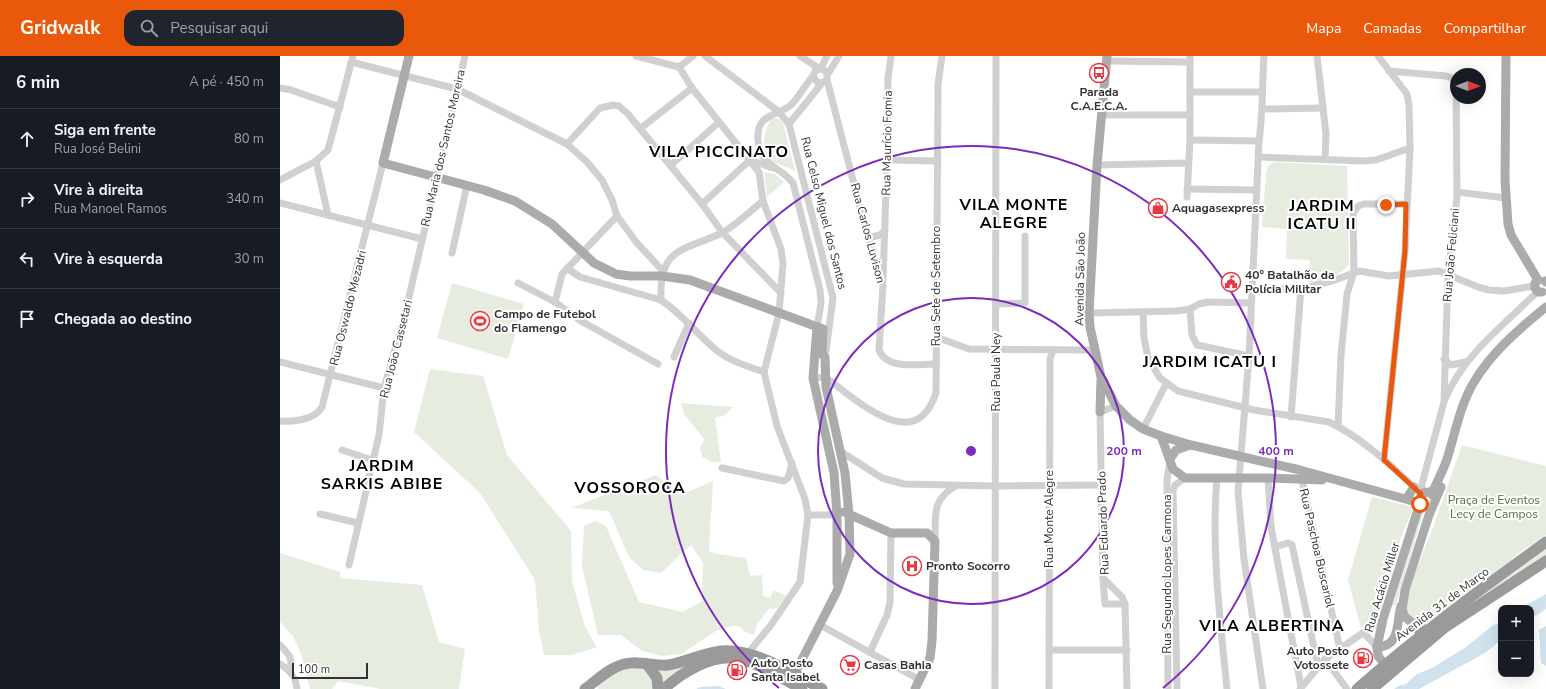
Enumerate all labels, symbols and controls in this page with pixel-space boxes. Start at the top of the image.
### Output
search box [124,10,404,46]
text: Gridwalk [20,15,100,41]
icon: search [138,17,160,39]
text: Pesquisar aqui [170,18,268,38]
text: Mapa [1306,19,1341,38]
text: Camadas [1363,19,1422,38]
text: Compartilhar [1444,19,1526,38]
bus stop icon: Parada C.A.E.C.A. [1088,62,1110,84]
street label: Rua Maria dos Santos Moreira [417,68,469,228]
north arrow [1450,68,1486,104]
text: 6 min [16,71,60,94]
text: A pé · 450 m [189,73,264,91]
place label: Parada C.A.E.C.A. [1070,84,1128,114]
street label: Rua Maurício Fomia [878,90,896,196]
text: Siga em frente [54,120,156,140]
icon: ahead [16,128,38,150]
text: 80 m [234,130,264,148]
street label: Rua Celso Miguel dos Santos [797,135,851,291]
text: Rua José Belini [54,140,141,158]
district label: VILA PICCINATO [648,141,789,163]
text: Vire à direita [54,180,143,200]
street label: Rua Carlos Luvison [847,181,889,285]
icon: right [16,188,38,210]
text: 340 m [226,190,264,208]
district label: VILA MONTE ALEGRE [959,194,1068,234]
district label: JARDIM ICATU II [1288,195,1356,235]
route end [1377,196,1395,214]
shop icon: Aquagasexpress [1147,197,1169,219]
text: Rua Manoel Ramos [54,200,167,218]
place label: Aquagasexpress [1172,200,1264,216]
street label: Rua João Feliciani [1439,207,1463,303]
street label: Rua Sete de Setembro [928,225,944,346]
street label: Avenida São João [1071,232,1089,326]
icon: left [16,248,38,270]
text: Vire à esquerda [54,249,163,269]
street label: Rua Oswaldo Mezadri [326,249,370,367]
text: 30 m [234,250,264,268]
place label: 40° Batalhão da Polícia Militar [1245,267,1335,297]
public building icon: 40° Batalhão da Polícia Militar [1220,271,1242,293]
street label: Rua João Cassetari [376,298,416,400]
place label: Campo de Futebol do Flamengo [494,306,596,336]
icon: arrive [16,308,38,330]
text: Chegada ao destino [54,309,192,329]
sports icon: Campo de Futebol do Flamengo [469,310,491,332]
street label: Rua Paula Ney [988,332,1004,411]
district label: JARDIM ICATU I [1142,351,1277,373]
text: 200 m [1106,443,1142,459]
text: 400 m [1258,443,1294,459]
centre of rings [964,444,978,458]
district label: JARDIM SARKIS ABIBE [321,455,443,495]
street label: Rua Monte Alegre [1041,470,1057,568]
street label: Rua Eduardo Prado [1093,470,1113,575]
district label: VOSSOROCA [573,477,686,499]
street label: Rua Paschoa Buscariol [1295,487,1339,610]
park label: Praça de Eventos Lecy de Campos [1448,492,1540,522]
street label: Rua Segundo Lopes Carmona [1159,494,1175,654]
route start [1411,495,1429,513]
street label: Rua Acácio Miller [1361,539,1404,634]
hospital icon: Pronto Socorro [901,555,923,577]
place label: Pronto Socorro [926,558,1010,574]
street label: Avenida 31 de Março [1392,563,1493,645]
map controls [1498,605,1534,677]
button: + [1498,605,1534,641]
district label: VILA ALBERTINA [1198,615,1345,637]
button: − [1498,641,1534,677]
place label: Auto Posto Votossete [1287,643,1349,673]
fuel station icon: Auto Posto Votossete [1352,647,1374,669]
supermarket icon: Casas Bahia [839,654,861,676]
place label: Auto Posto Santa Isabel [751,655,820,685]
place label: Casas Bahia [864,657,931,673]
fuel station icon: Auto Posto Santa Isabel [726,659,748,681]
scale bar [292,661,368,680]
text: 100 m [298,662,330,677]

